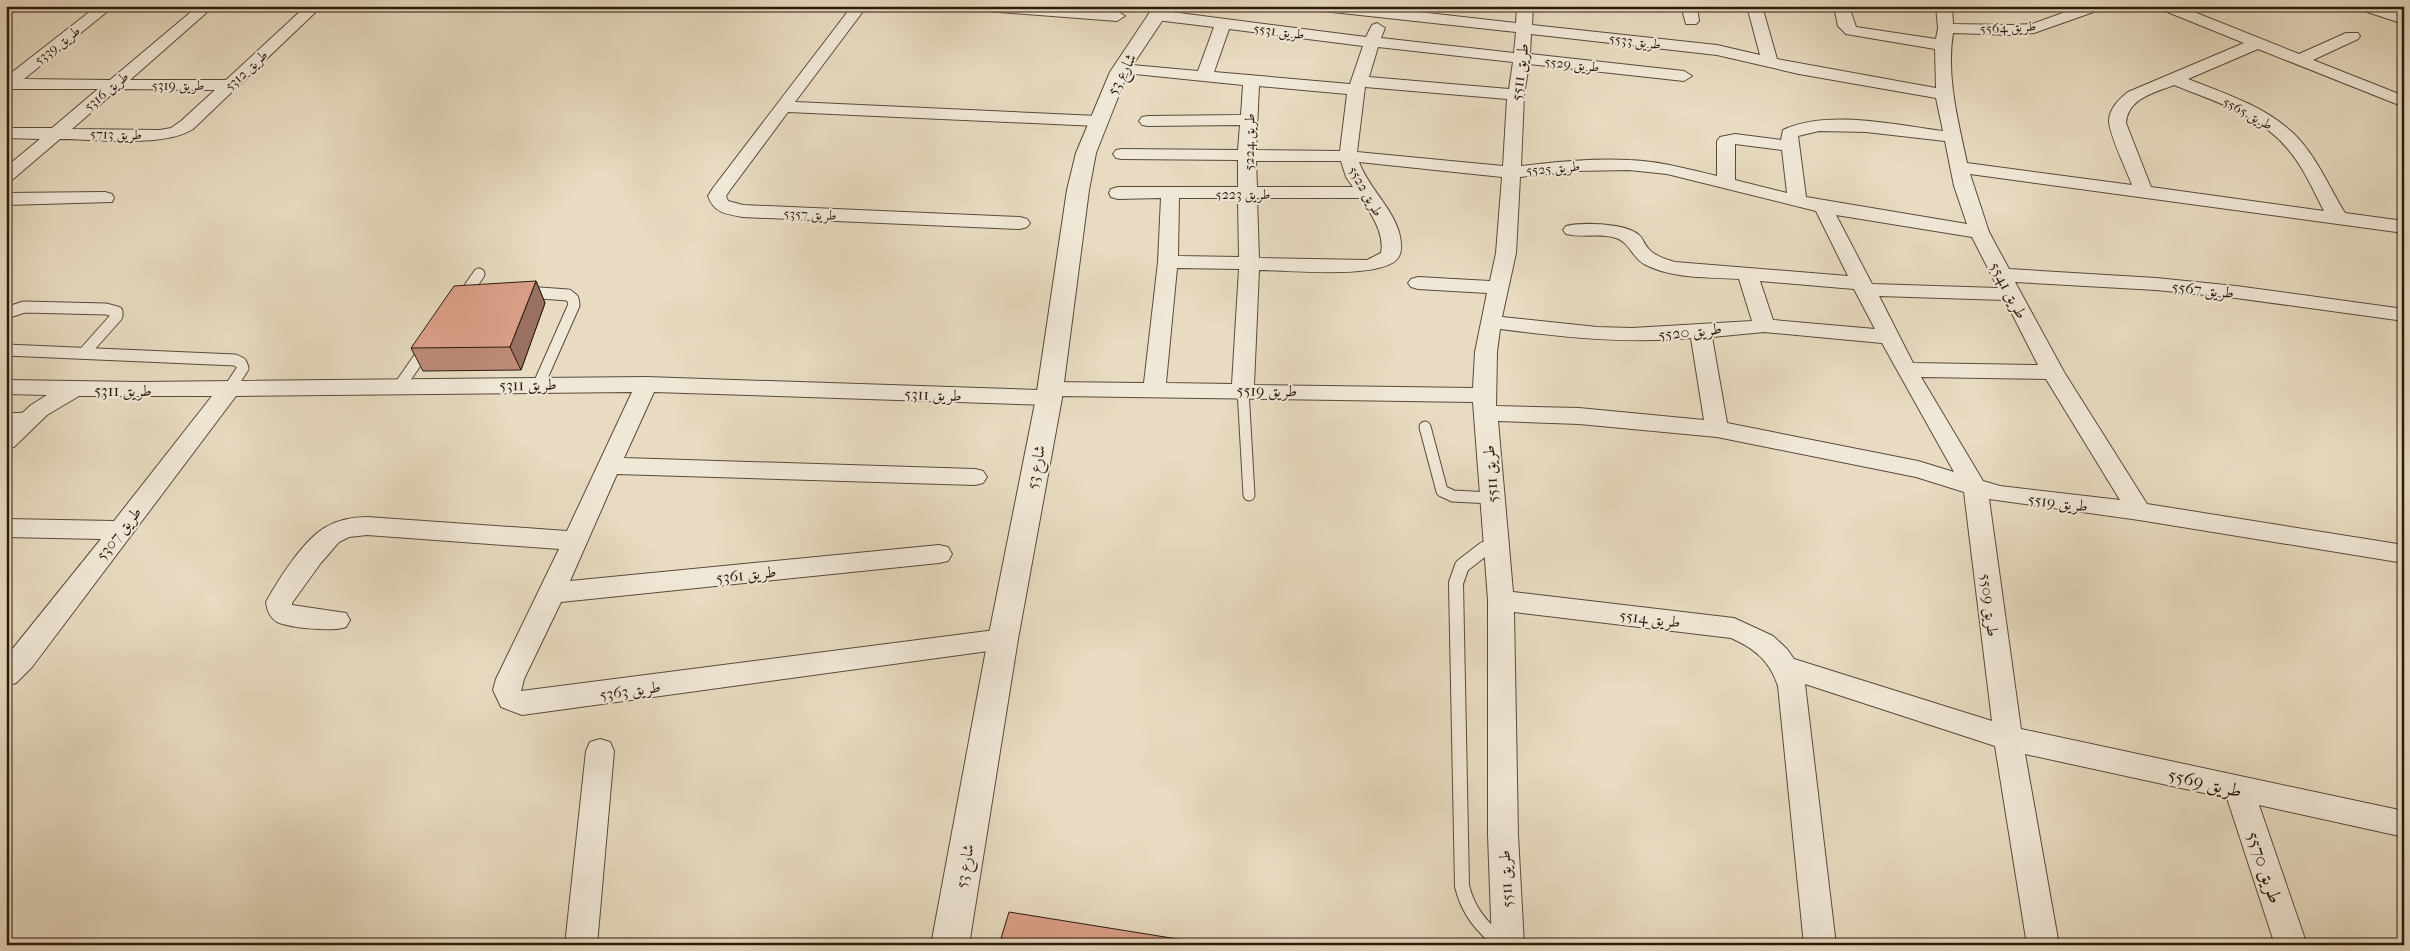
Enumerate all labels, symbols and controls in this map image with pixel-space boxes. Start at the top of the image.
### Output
street label: طريق 5564 [1979,18,2037,37]
street label: طريق 5531 [1252,20,1306,43]
street label: طريق 5339 [31,22,84,69]
street label: طريق 5533 [1608,30,1662,53]
street label: طريق 5511 [1507,42,1533,102]
street label: طريق 5312 [221,46,271,95]
street label: شارع 53 [1103,50,1144,100]
street label: طريق 5529 [1544,53,1600,76]
street label: طريق 5316 [81,68,132,115]
street label: طريق 5319 [152,77,204,94]
street label: طريق 5565 [2220,93,2276,134]
street label: طريق 5224 [1241,113,1258,171]
street label: طريق 5713 [90,126,142,143]
street label: طريق 5525 [1525,158,1581,179]
street label: طريق 5522 [1344,163,1387,219]
street label: طريق 5223 [1216,186,1270,203]
street label: طريق 5357 [783,205,837,224]
street label: طريق 5541 [1985,259,2031,322]
street label: طريق 5567 [2171,277,2235,303]
street label: طريق 5520 [1657,319,1723,345]
street label: طريق 5311 [499,374,557,396]
street label: طريق 5519 [1237,380,1297,402]
street label: طريق 5311 [94,381,152,401]
street label: طريق 5311 [904,384,962,406]
street label: شارع 53 [1022,443,1053,492]
street label: طريق 5511 [1479,444,1503,503]
street label: طريق 5519 [2027,489,2089,517]
street label: طريق 5307 [92,503,146,564]
street label: طريق 5361 [715,562,777,588]
street label: طريق 5509 [1975,572,2003,638]
street label: طريق 5514 [1618,605,1682,633]
street label: طريق 5363 [598,677,662,705]
street label: طريق 5569 [2165,764,2244,803]
street label: طريق 5570 [2241,828,2287,907]
street label: شارع 53 [951,842,982,890]
street label: طريق 5511 [1494,850,1517,908]

